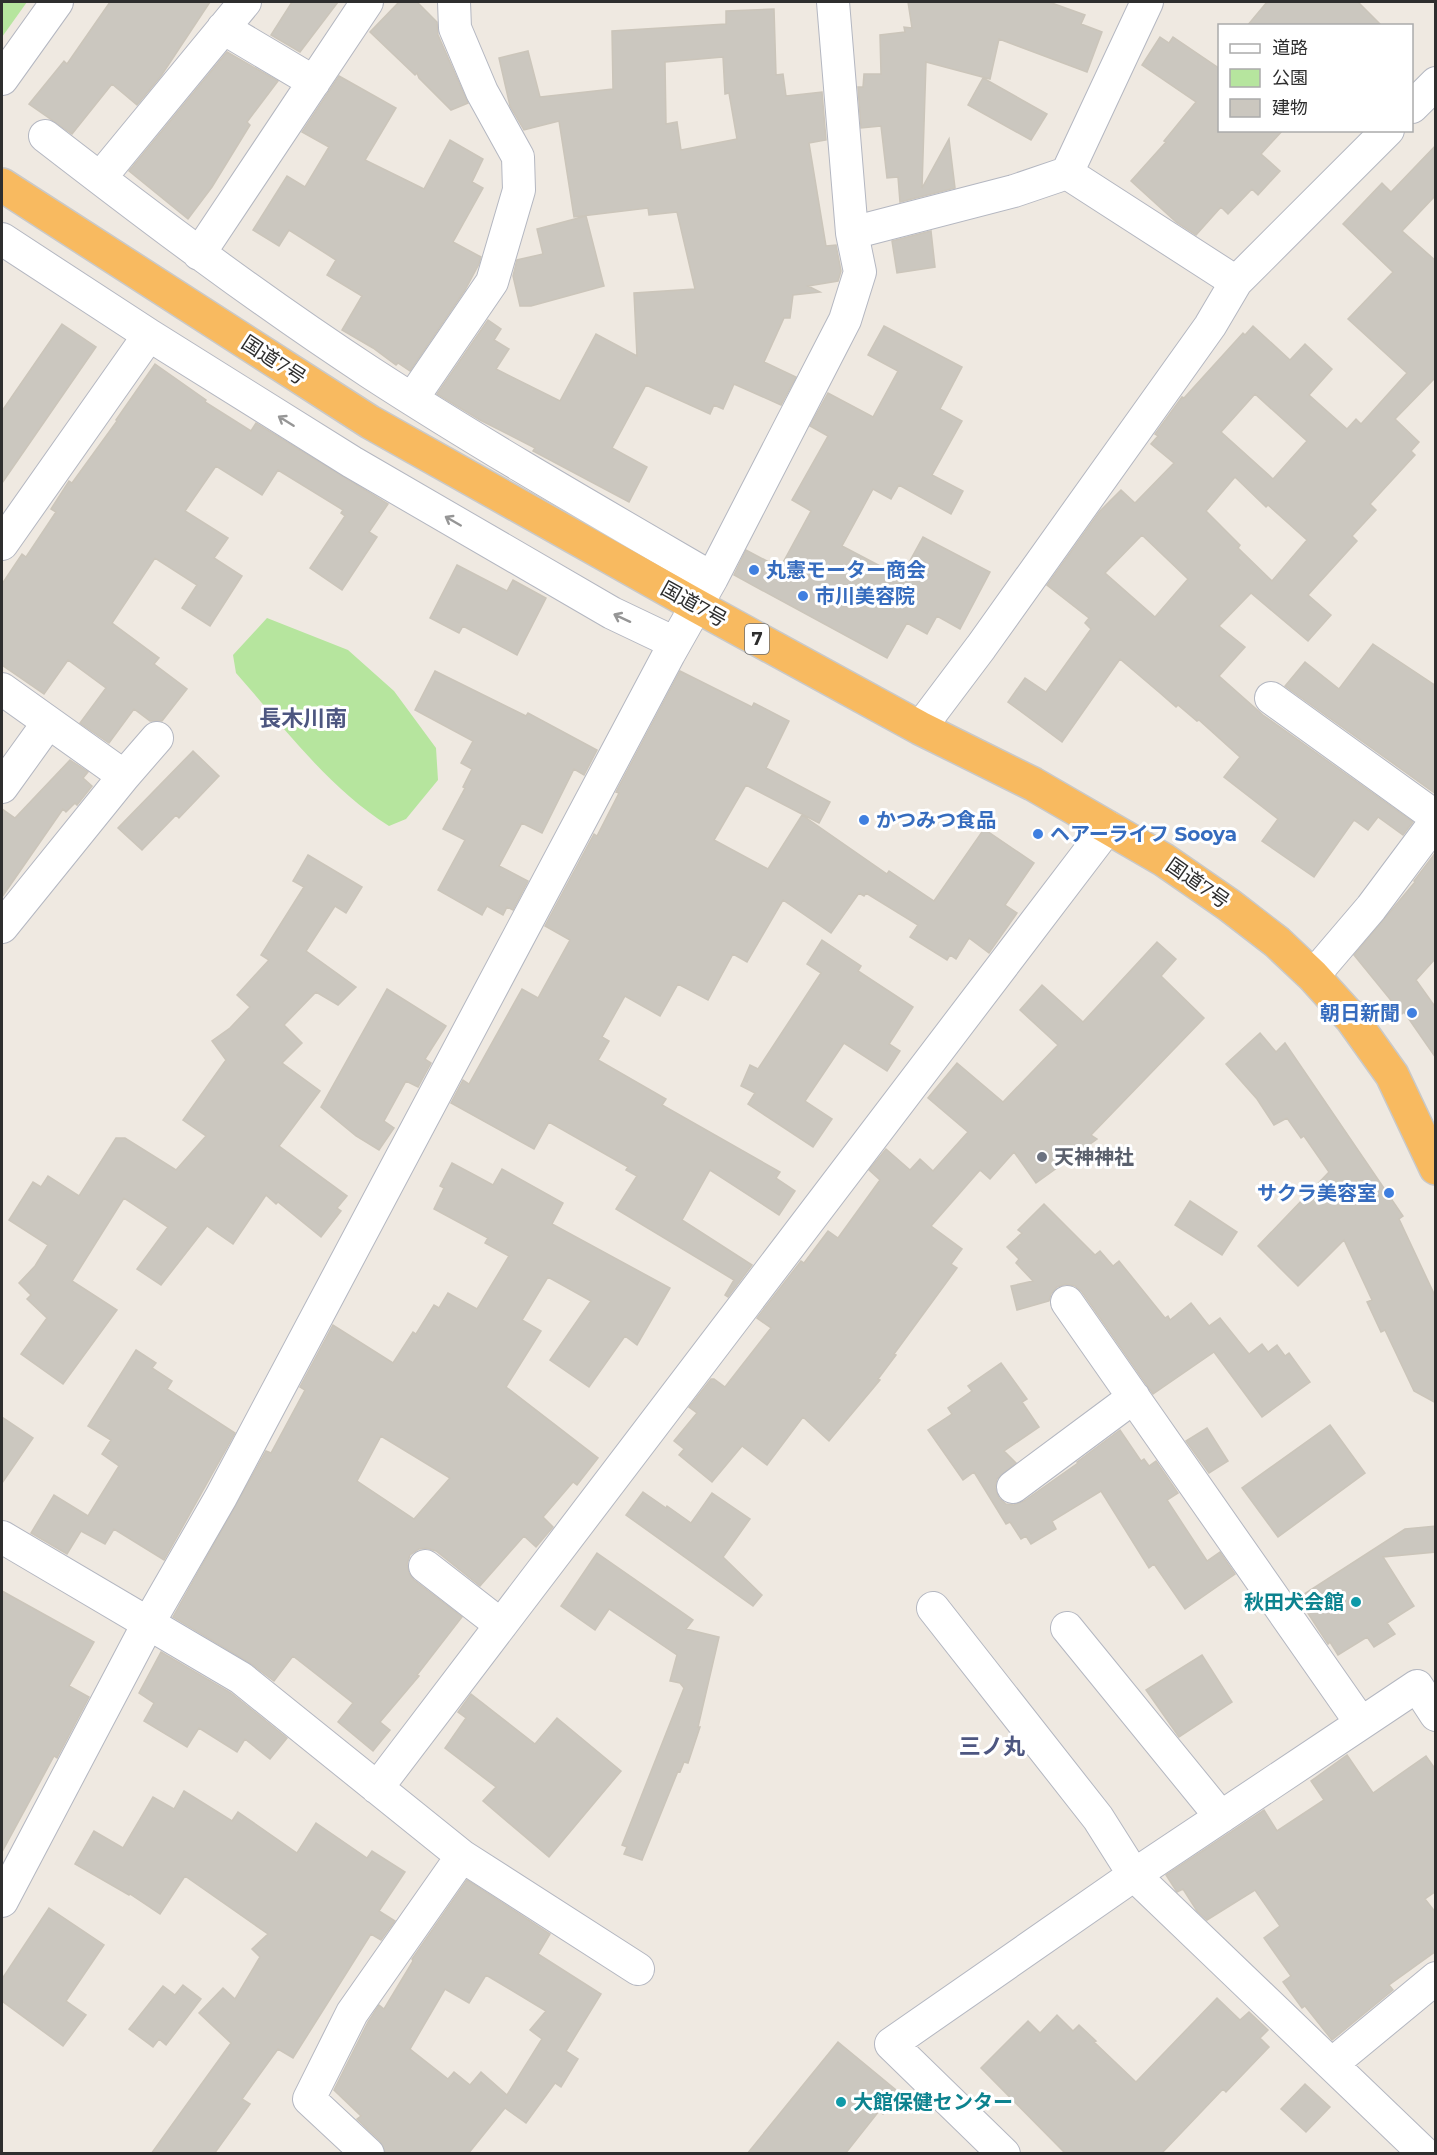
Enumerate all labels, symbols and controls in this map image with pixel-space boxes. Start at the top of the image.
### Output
legend [1218,24,1413,132]
text: 道路 [1272,37,1308,59]
text: 公園 [1272,67,1308,89]
text: 建物 [1272,97,1308,119]
street label: 国道7号 [237,330,311,390]
one-way arrow [278,415,295,427]
one-way arrow [445,515,462,527]
place label: 丸憲モーター商会 [766,558,926,582]
marker: 丸憲モーター商会 [747,563,761,577]
street label: 国道7号 [657,576,731,632]
place label: 市川美容院 [815,584,915,608]
marker: 市川美容院 [796,589,810,603]
one-way arrow [614,612,632,624]
road number: 7 [745,624,769,654]
district label: 長木川南 [259,705,347,732]
place label: かつみつ食品 [876,808,996,832]
marker: かつみつ食品 [857,813,871,827]
place label: ヘアーライフ Sooya [1050,822,1237,846]
marker: ヘアーライフ Sooya [1031,827,1045,841]
street label: 国道7号 [1162,853,1234,913]
place label: 朝日新聞 [1320,1001,1400,1025]
marker: 朝日新聞 [1405,1006,1419,1020]
place label: 天神神社 [1054,1145,1134,1169]
marker: 天神神社 [1035,1150,1049,1164]
place label: サクラ美容室 [1257,1181,1377,1205]
marker: サクラ美容室 [1382,1186,1396,1200]
place label: 秋田犬会館 [1244,1590,1344,1614]
marker: 秋田犬会館 [1349,1595,1363,1609]
district label: 三ノ丸 [959,1733,1025,1760]
place label: 大館保健センター [853,2090,1013,2114]
marker: 大館保健センター [834,2095,848,2109]

